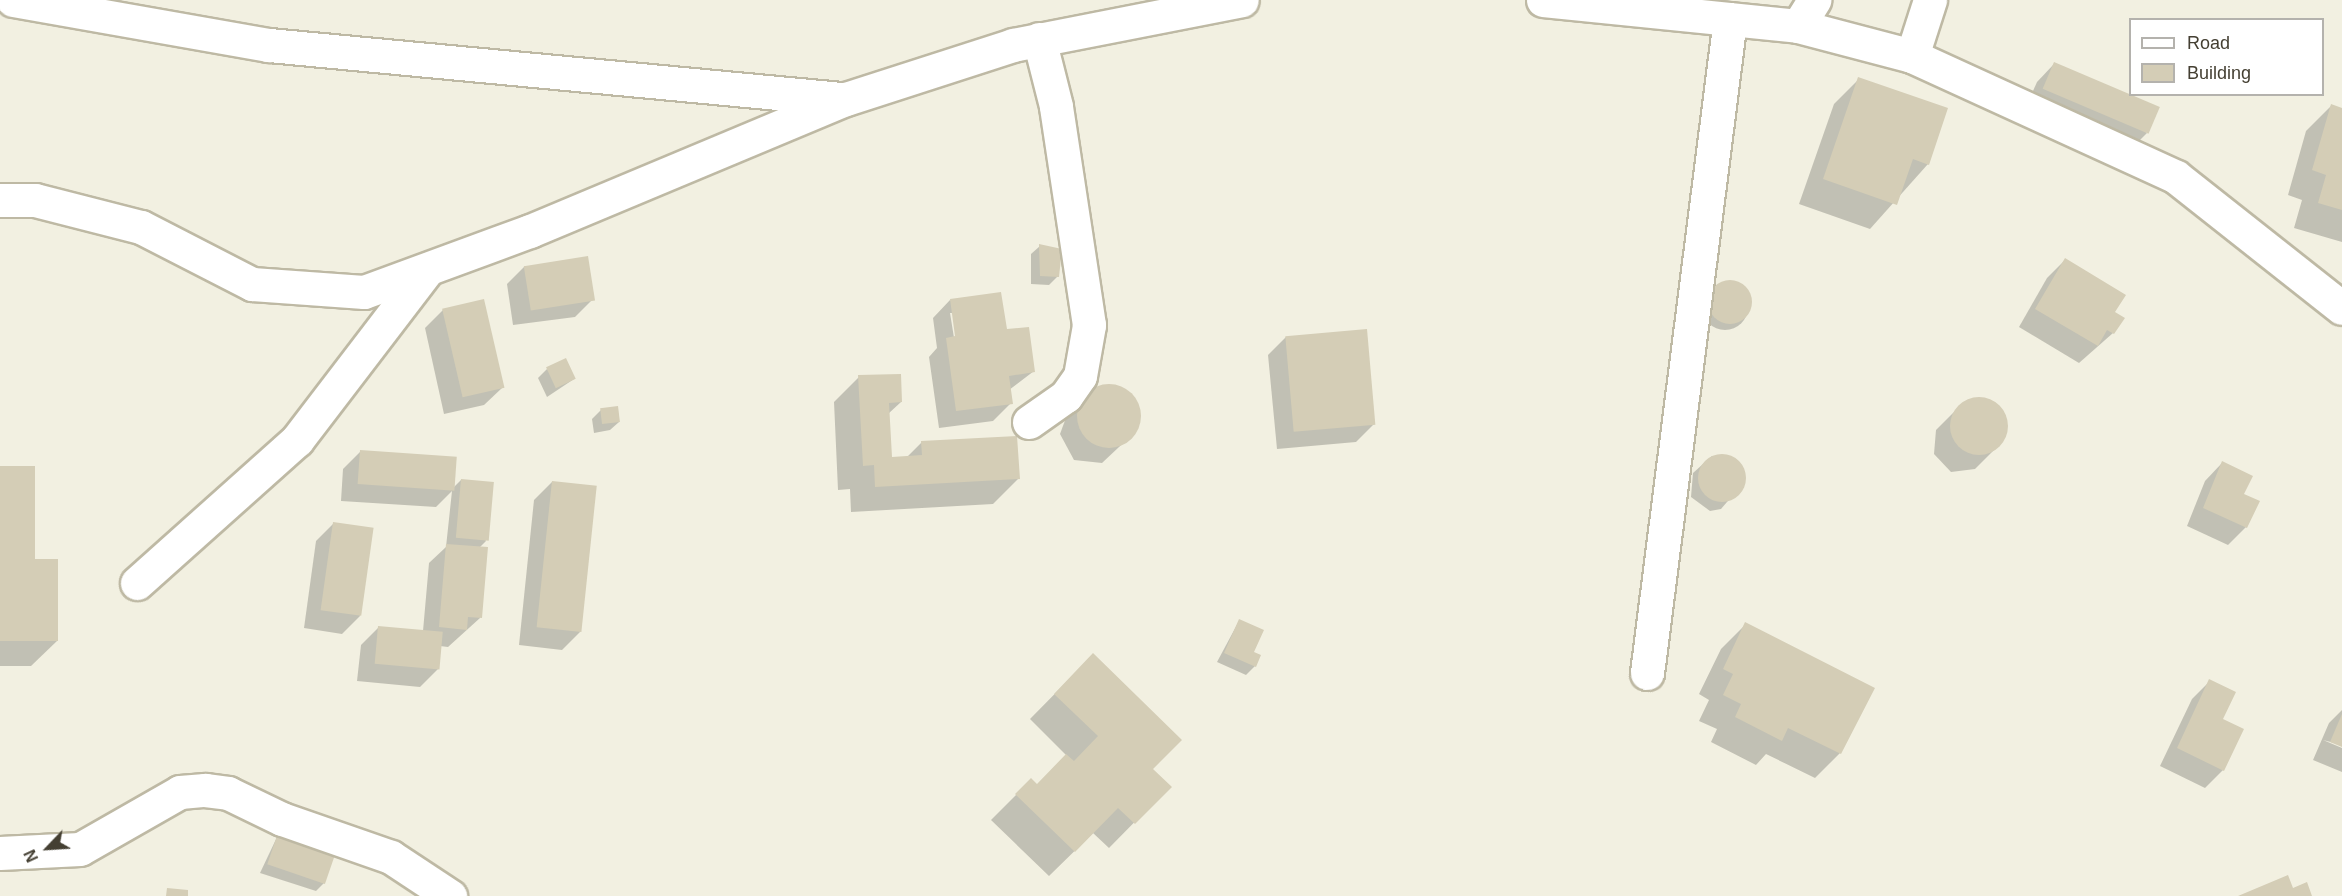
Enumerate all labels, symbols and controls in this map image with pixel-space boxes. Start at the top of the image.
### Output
legend [2129,18,2324,96]
text: Road [2187,33,2230,53]
text: Building [2187,63,2251,83]
north arrow [18,818,78,878]
text: N [21,847,41,865]

